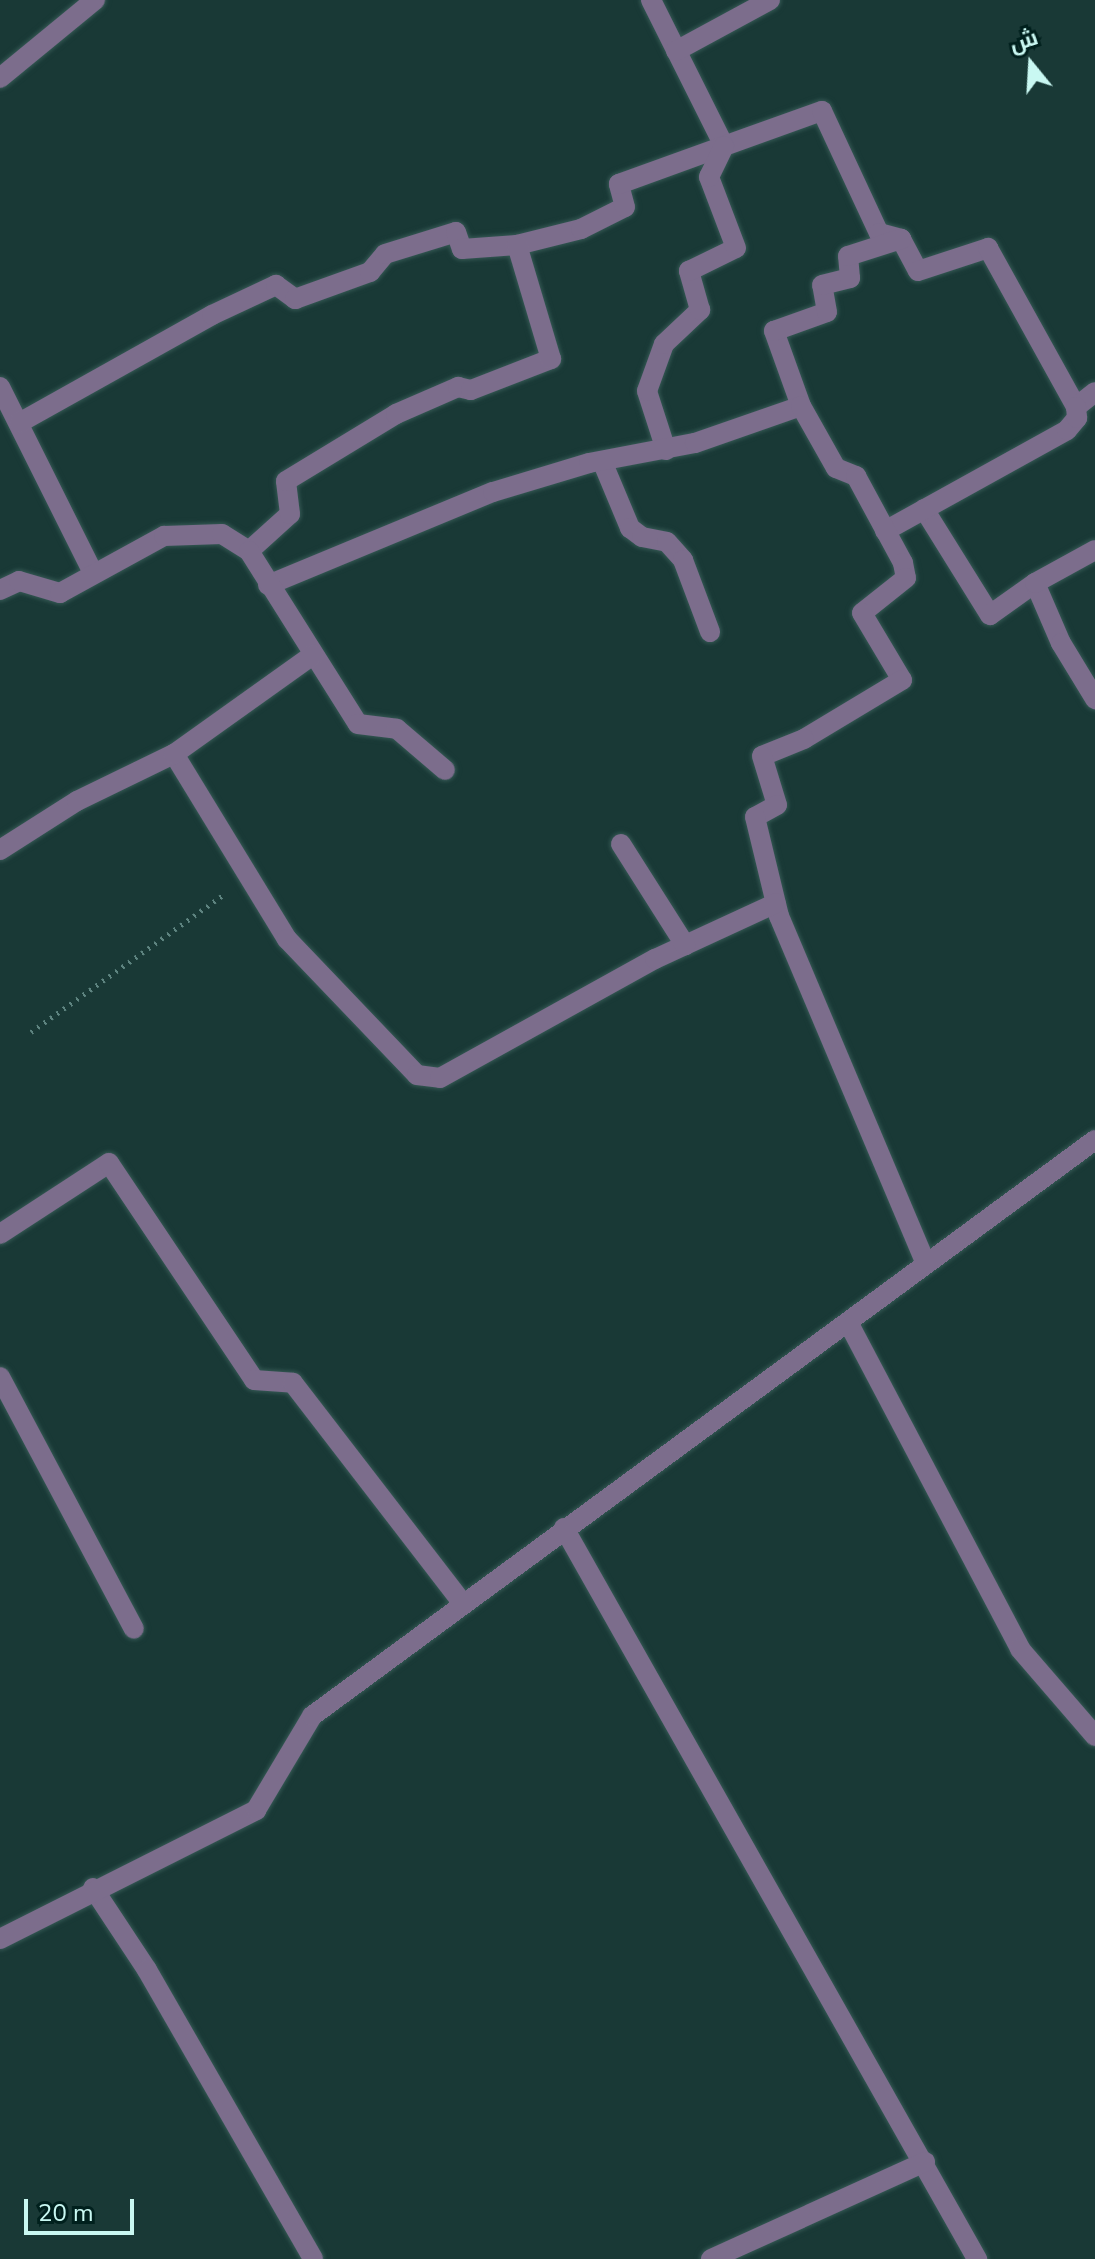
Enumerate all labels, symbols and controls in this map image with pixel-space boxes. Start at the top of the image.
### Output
text: ش [1006,23,1042,60]
north arrow [991,24,1071,104]
scale bar [28,2183,138,2233]
text: 20 m [38,2197,94,2229]

